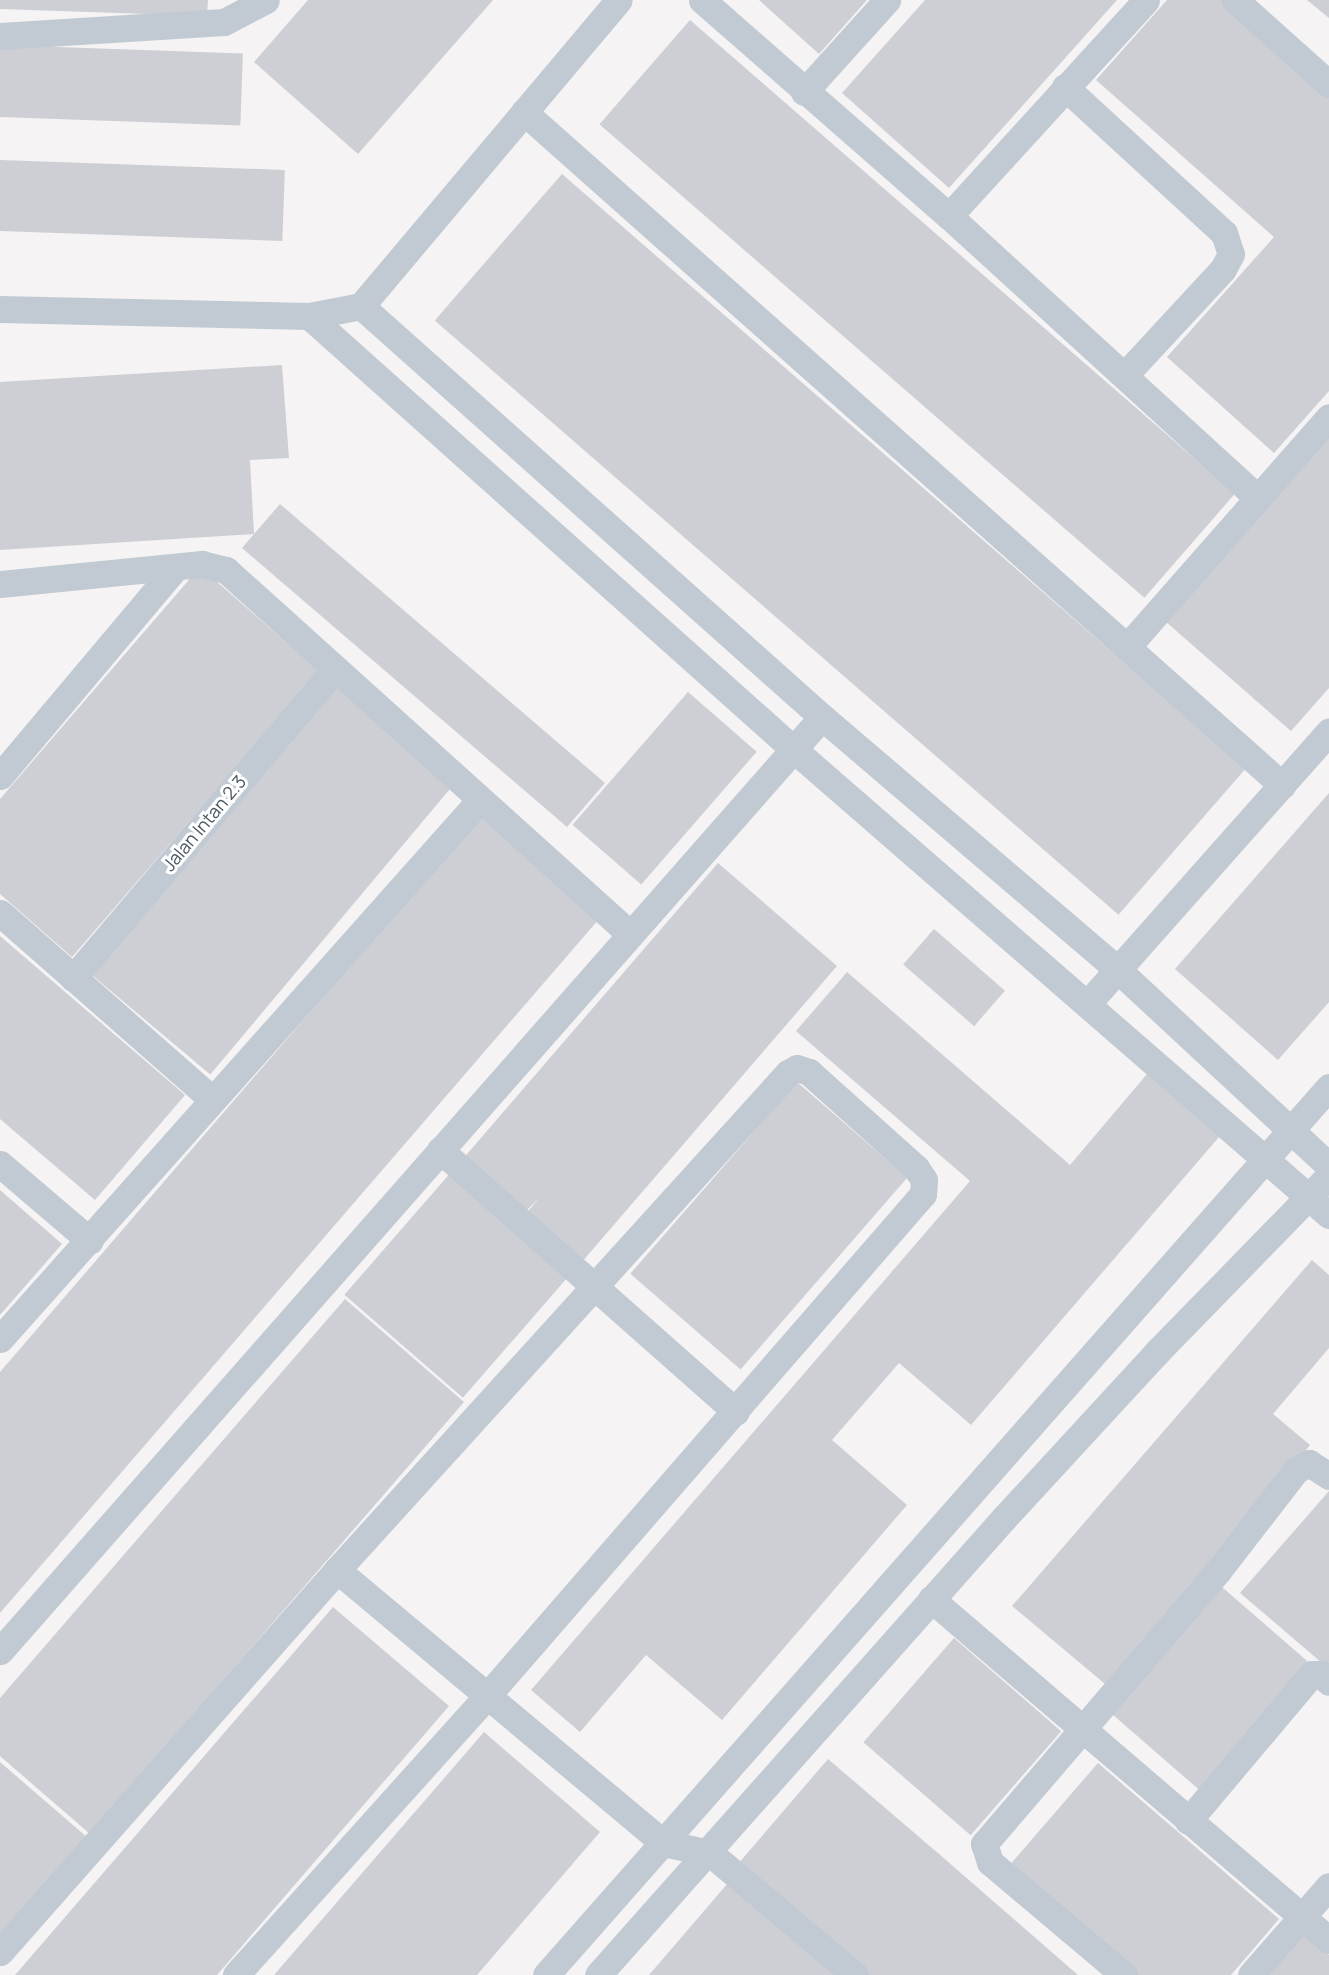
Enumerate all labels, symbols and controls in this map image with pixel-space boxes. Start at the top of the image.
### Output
street label: Jalan Intan 2.3 [158,771,250,875]

